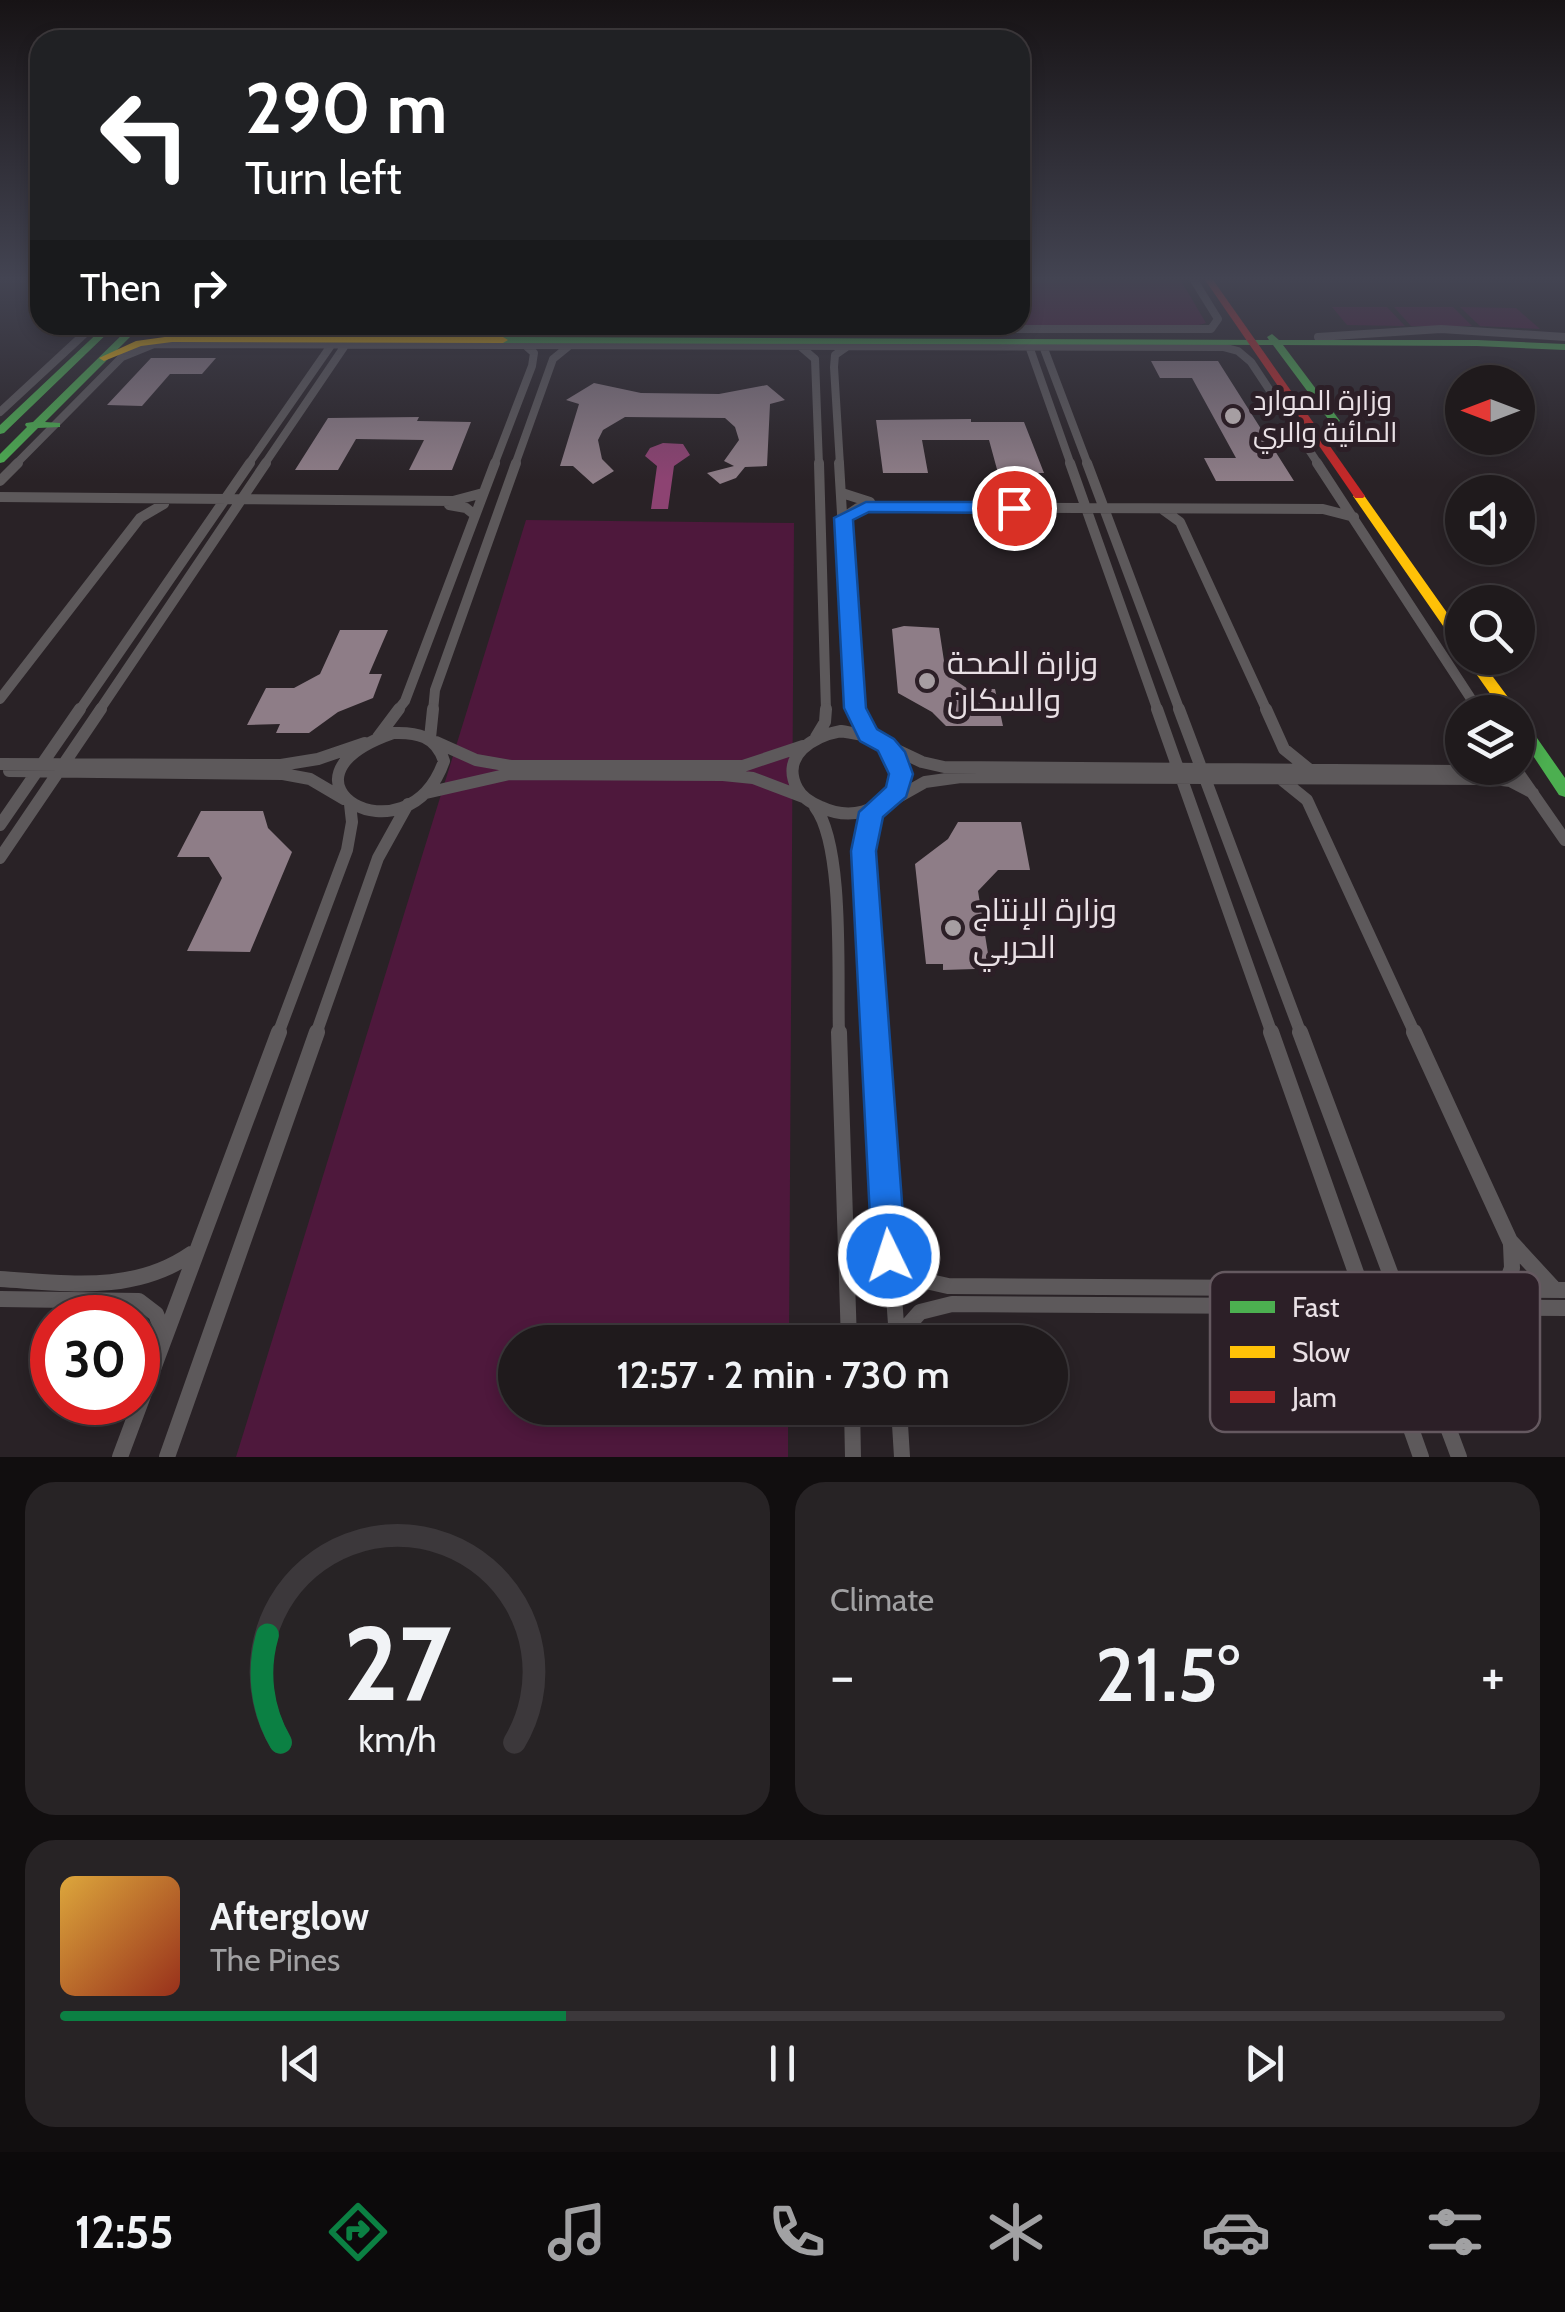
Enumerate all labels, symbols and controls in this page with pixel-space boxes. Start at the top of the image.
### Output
text: 290 m [245,65,447,151]
icon: left [80,70,210,200]
text: Turn left [245,151,402,205]
icon: right [181,260,236,315]
text: Then [80,264,161,311]
north arrow [1445,365,1535,455]
map controls [1445,365,1535,785]
place label: وزارة الموارد المائية والري [1253,383,1398,454]
marker: وزارة الموارد المائية والري [1222,405,1244,427]
pin [972,466,1057,551]
button: sound [1445,475,1535,565]
icon: arrive [987,481,1042,536]
button: search [1445,585,1535,675]
place label: وزارة الصحة والسكان [947,643,1098,719]
marker: وزارة الصحة والسكان [916,670,938,692]
button: layers [1445,695,1535,785]
place label: وزارة الإنتاج الحربي [973,890,1117,972]
marker: وزارة الإنتاج الحربي [942,917,964,939]
position arrow [837,1204,941,1308]
legend [1210,1272,1540,1432]
text: Fast [1292,1290,1340,1324]
speed limit sign: 30 [30,1295,160,1425]
text: Slow [1292,1335,1350,1369]
text: 12:57 · 2 min · 730 m [616,1351,950,1398]
text: Jam [1291,1380,1337,1414]
text: Climate [830,1580,934,1619]
text: 27 [343,1600,452,1726]
text: 21.5° [1095,1629,1240,1720]
text: − [830,1642,854,1709]
text: + [1481,1642,1505,1709]
text: km/h [358,1718,437,1761]
text: Afterglow [210,1893,369,1940]
text: The Pines [210,1940,340,1979]
icon: previous [273,2036,328,2091]
icon: pause [755,2036,810,2091]
icon: next [1237,2036,1292,2091]
icon: directions [323,2197,393,2267]
icon: music [542,2197,612,2267]
icon: phone [762,2197,832,2267]
icon: climate [981,2197,1051,2267]
icon: car [1201,2197,1271,2267]
icon: filters [1420,2197,1490,2267]
text: 12:55 [75,2205,173,2259]

